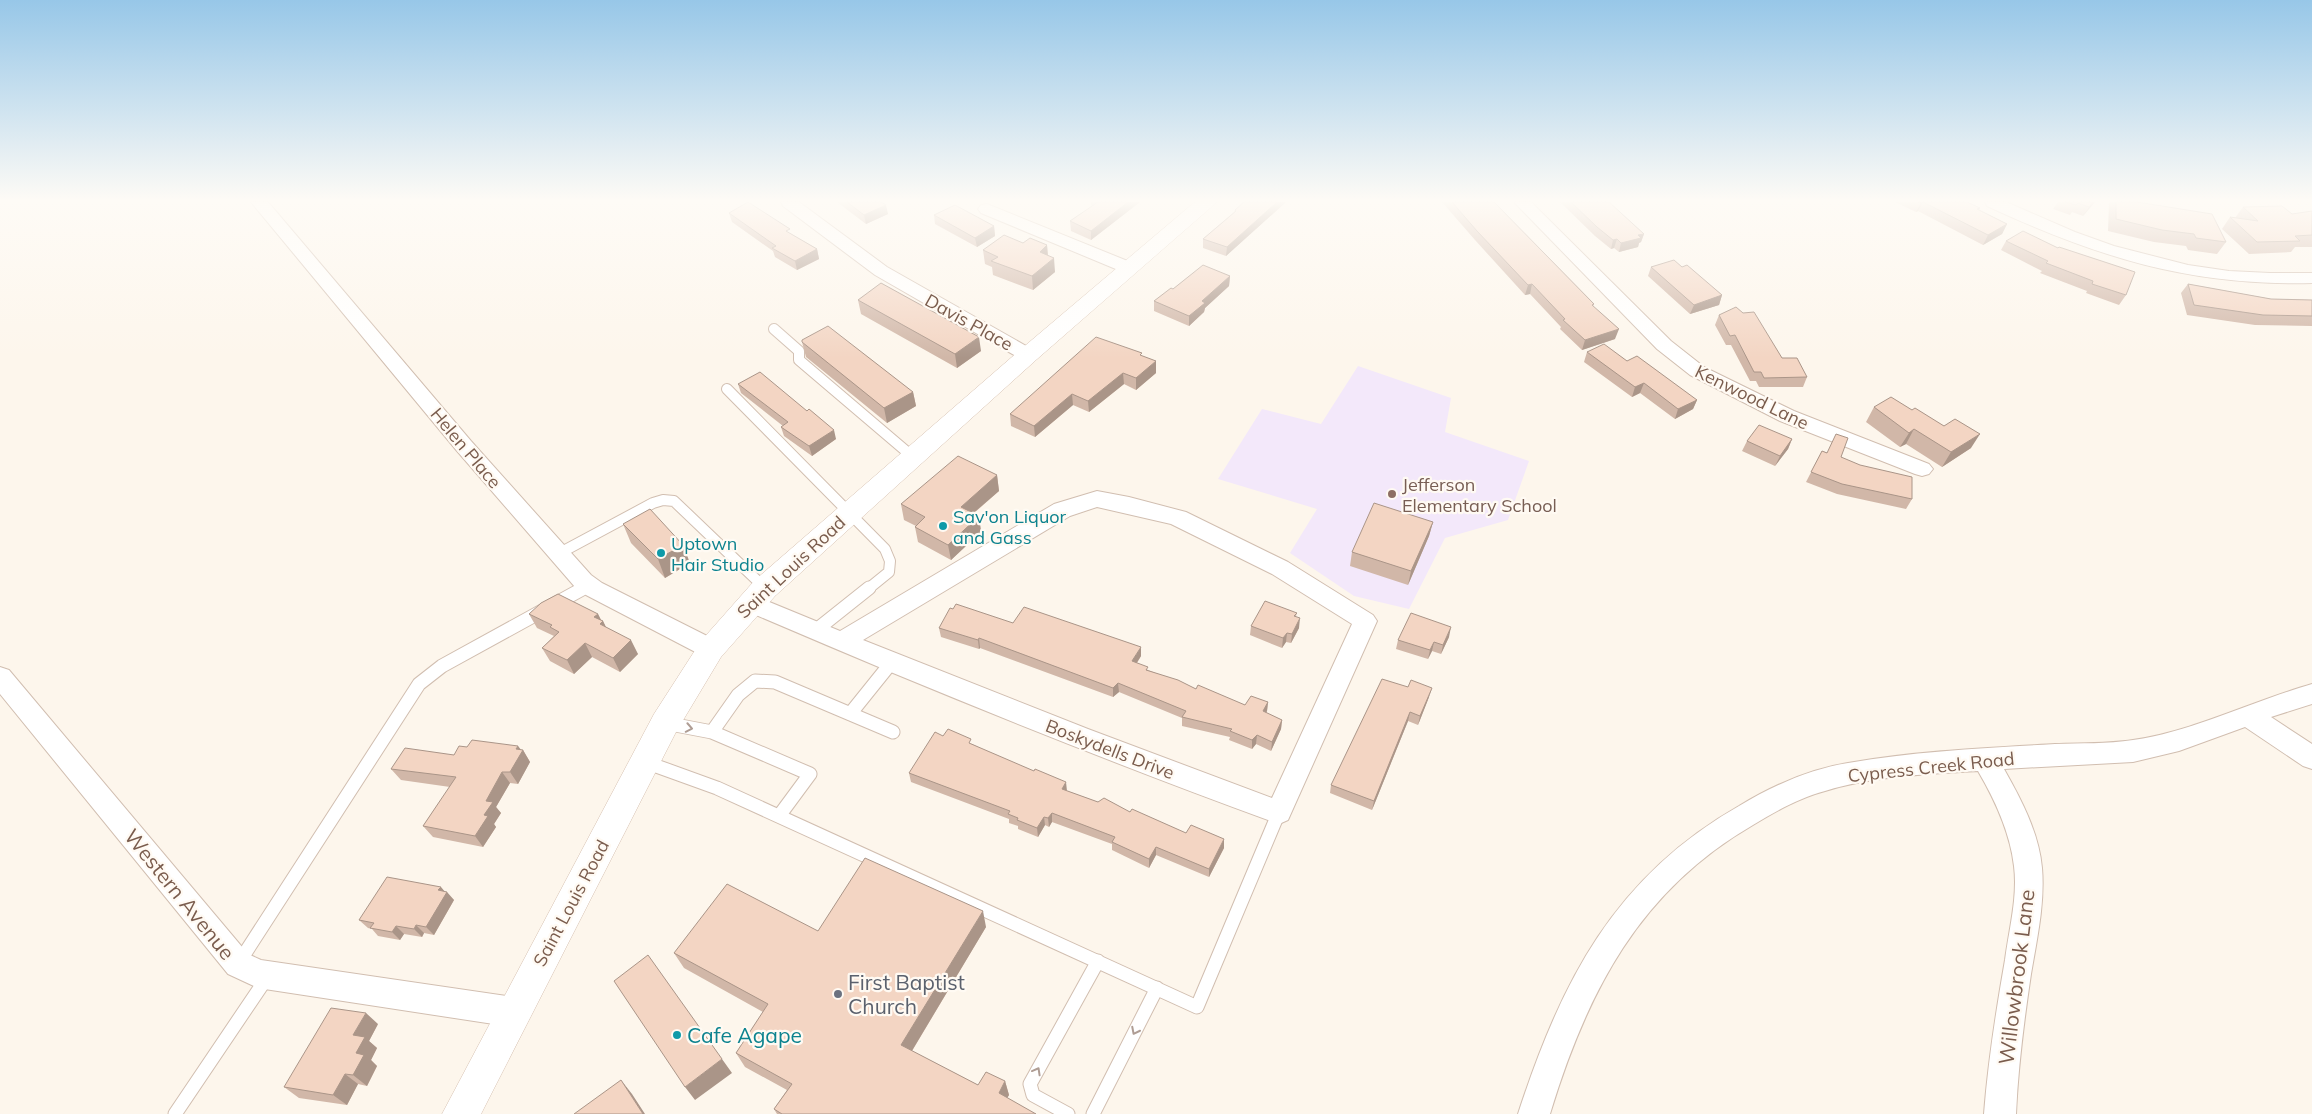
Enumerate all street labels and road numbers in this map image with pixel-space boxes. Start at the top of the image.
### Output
street label: Davis Place [921,288,1017,356]
street label: Kenwood Lane [1691,359,1813,435]
street label: Helen Place [426,403,506,493]
street label: Saint Louis Road [732,511,850,623]
street label: Boskydells Drive [1042,714,1178,784]
street label: Cypress Creek Road [1847,747,2015,787]
street label: Western Avenue [119,823,241,965]
street label: Saint Louis Road [528,836,614,970]
street label: Willowbrook Lane [1992,888,2040,1066]

